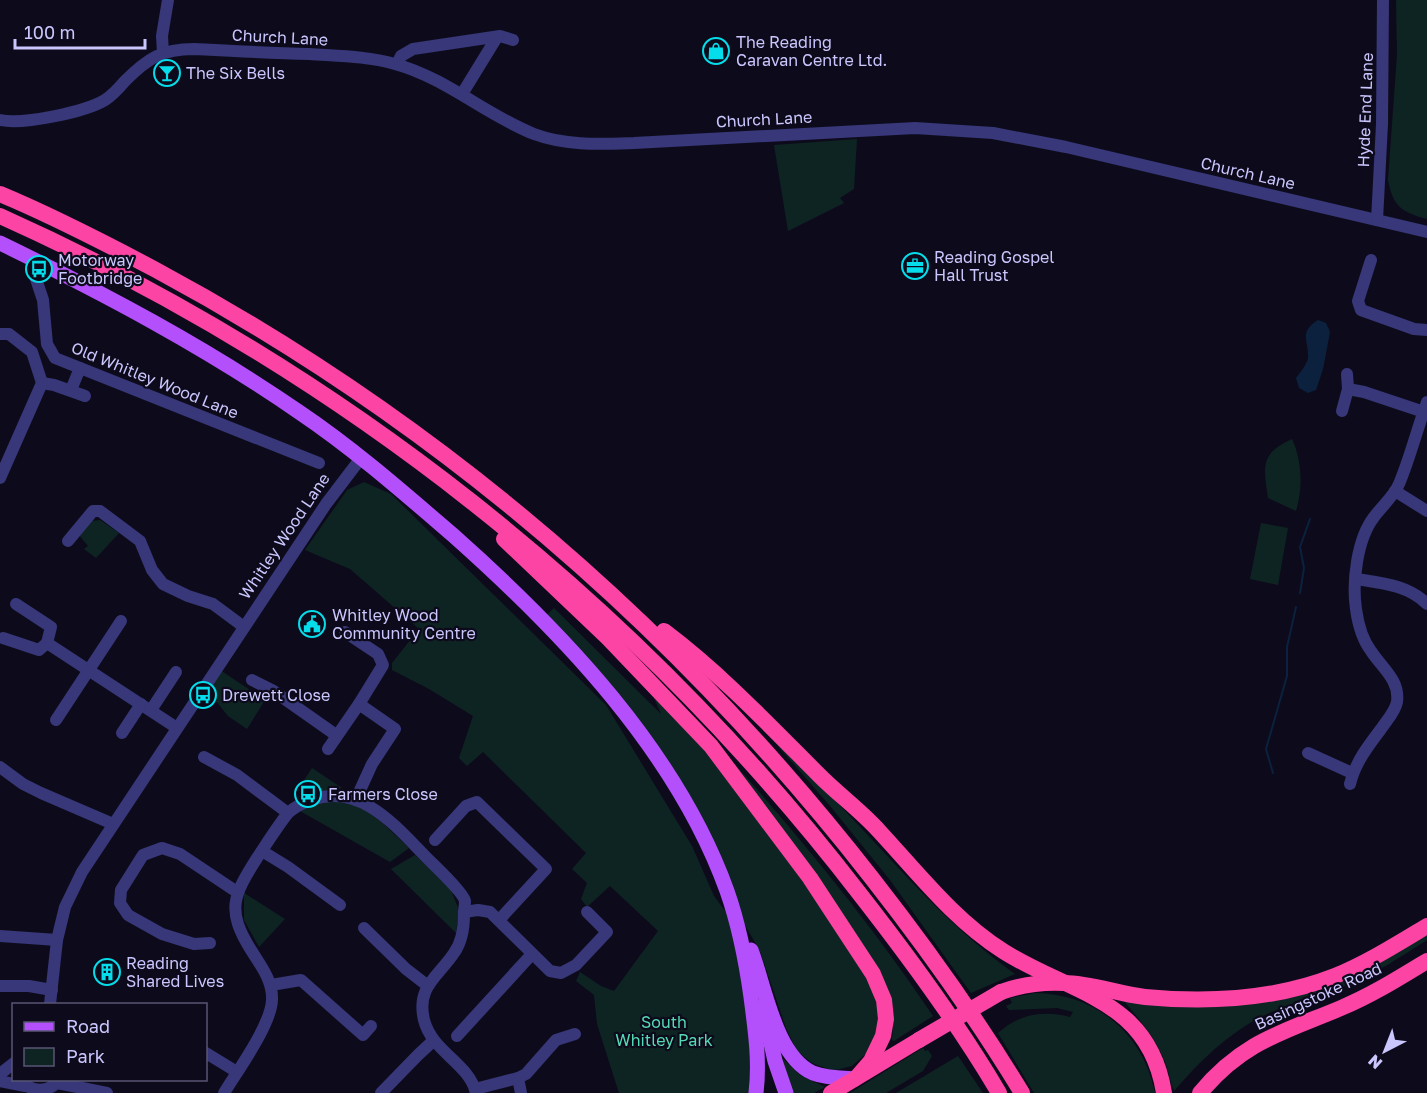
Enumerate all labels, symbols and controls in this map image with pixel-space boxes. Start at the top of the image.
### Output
scale bar [15,12,146,50]
text: 100 m [24,21,75,43]
street label: Church Lane [231,24,329,50]
place label: The Reading Caravan Centre Ltd. [736,32,887,70]
shop icon: The Reading Caravan Centre Ltd. [701,36,731,66]
street label: Hyde End Lane [1353,52,1377,168]
bar icon: The Six Bells [152,58,182,88]
place label: The Six Bells [186,63,285,83]
street label: Church Lane [715,106,813,132]
street label: Church Lane [1199,152,1297,194]
place label: Reading Gospel Hall Trust [934,247,1054,285]
place label: Motorway Footbridge [58,250,142,288]
office icon: Reading Gospel Hall Trust [900,251,930,281]
bus stop icon: Motorway Footbridge [24,254,54,284]
street label: Old Whitley Wood Lane [68,337,242,423]
street label: Whitley Wood Lane [234,469,334,603]
place label: Whitley Wood Community Centre [332,605,476,643]
public building icon: Whitley Wood Community Centre [297,609,327,639]
bus stop icon: Drewett Close [188,680,218,710]
place label: Drewett Close [222,685,330,705]
bus stop icon: Farmers Close [293,779,323,809]
place label: Farmers Close [328,784,438,804]
place label: Reading Shared Lives [126,953,224,991]
building icon: Reading Shared Lives [92,957,122,987]
street label: Basingstoke Road [1251,958,1385,1034]
legend [12,1003,207,1081]
park label: South Whitley Park [615,1012,713,1050]
text: Road [66,1015,110,1037]
north arrow [1355,1021,1415,1081]
text: Park [66,1045,105,1067]
text: N [1364,1051,1386,1074]

